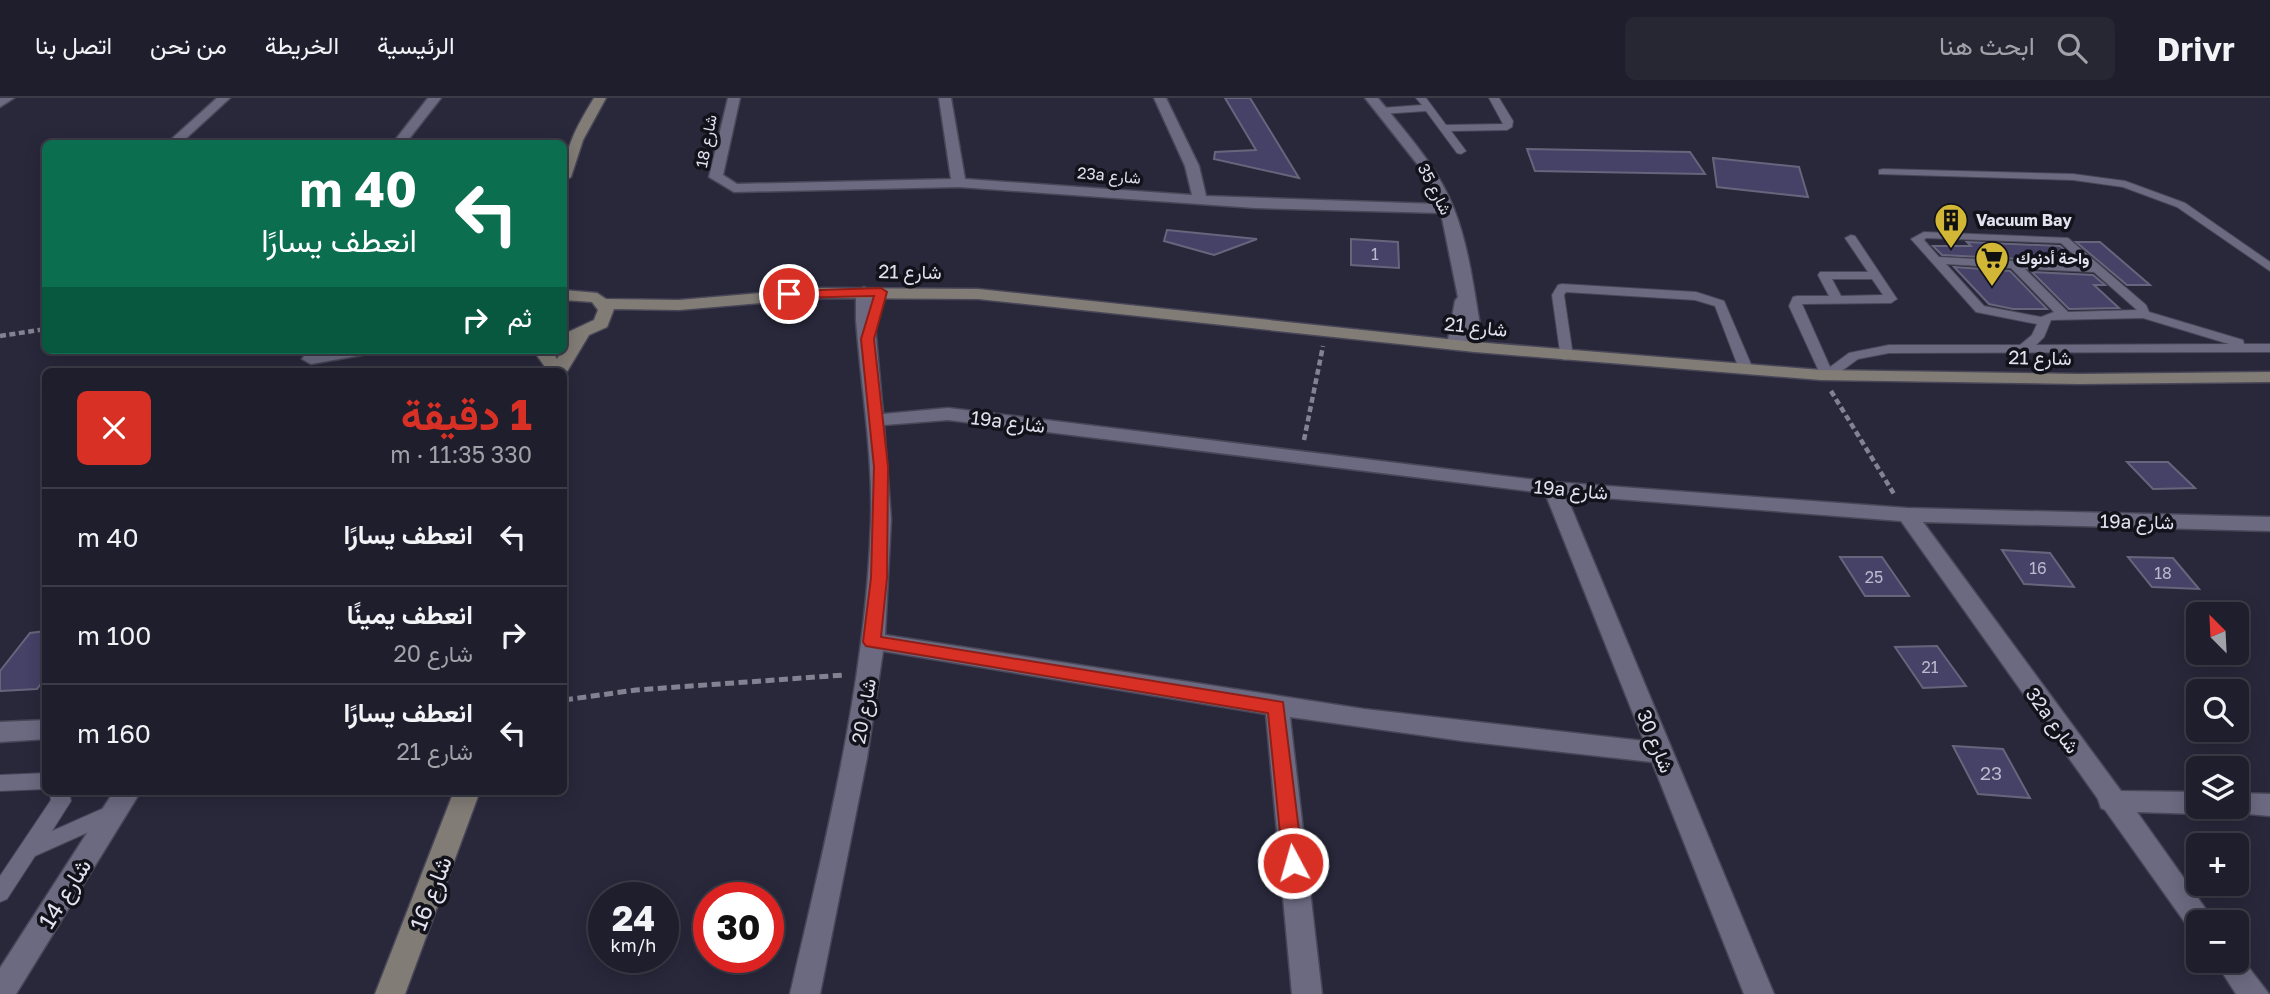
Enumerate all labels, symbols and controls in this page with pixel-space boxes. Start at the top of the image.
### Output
search box [1625,17,2115,80]
icon: search [2053,29,2091,67]
text: Drivr [2157,29,2235,68]
text: اتصل بنا [35,30,112,59]
text: من نحن [150,30,227,59]
text: الخريطة [265,30,339,59]
text: الرئيسية [377,30,455,59]
text: ابحث هنا [1939,30,2035,61]
street label: شارع 18 [691,113,723,170]
text: 40 m [299,159,417,218]
street label: شارع 35 [1412,160,1456,219]
street label: 23a شارع [1076,162,1142,190]
icon: left [441,168,532,259]
building icon: Vacuum Bay [1932,201,1970,250]
place label: Vacuum Bay [1976,210,2072,230]
text: انعطف يسارًا [261,221,417,259]
supermarket icon: واحة أدنوك [1973,239,2011,288]
house number: 1 [1371,244,1379,264]
place label: واحة أدنوك [2016,248,2090,269]
street label: شارع 21 [878,259,942,285]
pin [759,264,819,324]
icon: arrive [770,275,808,313]
icon: right [456,301,494,339]
text: ثم [508,302,532,333]
street label: شارع 21 [1443,311,1509,343]
street label: شارع 21 [2008,345,2072,371]
text: 1 دقيقة [401,389,532,439]
button: close [77,391,151,465]
street label: 19a شارع [969,405,1046,439]
text: 330 m · 11:35 [390,440,532,468]
street label: 19a شارع [1533,474,1609,506]
street label: 19a شارع [2100,509,2174,535]
icon: left [494,518,532,556]
text: انعطف يسارًا [343,519,473,550]
text: 40 m [77,522,139,553]
house number: 16 [2029,558,2047,578]
house number: 18 [2154,563,2172,583]
house number: 25 [1865,567,1883,587]
text: انعطف يمينًا [347,599,473,630]
north arrow [2186,602,2249,665]
map controls [2186,602,2249,973]
icon: right [494,616,532,654]
text: 100 m [77,620,151,651]
text: شارع 20 [393,639,473,667]
house number: 21 [1921,657,1939,677]
street label: شارع 20 [846,677,882,746]
button: search [2186,679,2249,742]
street label: 32a شارع [2020,683,2085,759]
text: انعطف يسارًا [343,697,473,728]
street label: شارع 30 [1631,706,1679,777]
icon: left [494,714,532,752]
text: 160 m [77,718,151,749]
text: شارع 21 [396,737,473,765]
button: layers [2186,756,2249,819]
house number: 23 [1980,761,2002,784]
position arrow [1256,826,1330,900]
button: + [2186,833,2249,896]
street label: شارع 16 [403,852,460,935]
street label: شارع 14 [32,853,99,935]
speed limit sign: 30 [693,882,784,973]
text: 24 [612,897,655,939]
button: − [2186,910,2249,973]
text: km/h [611,934,656,956]

